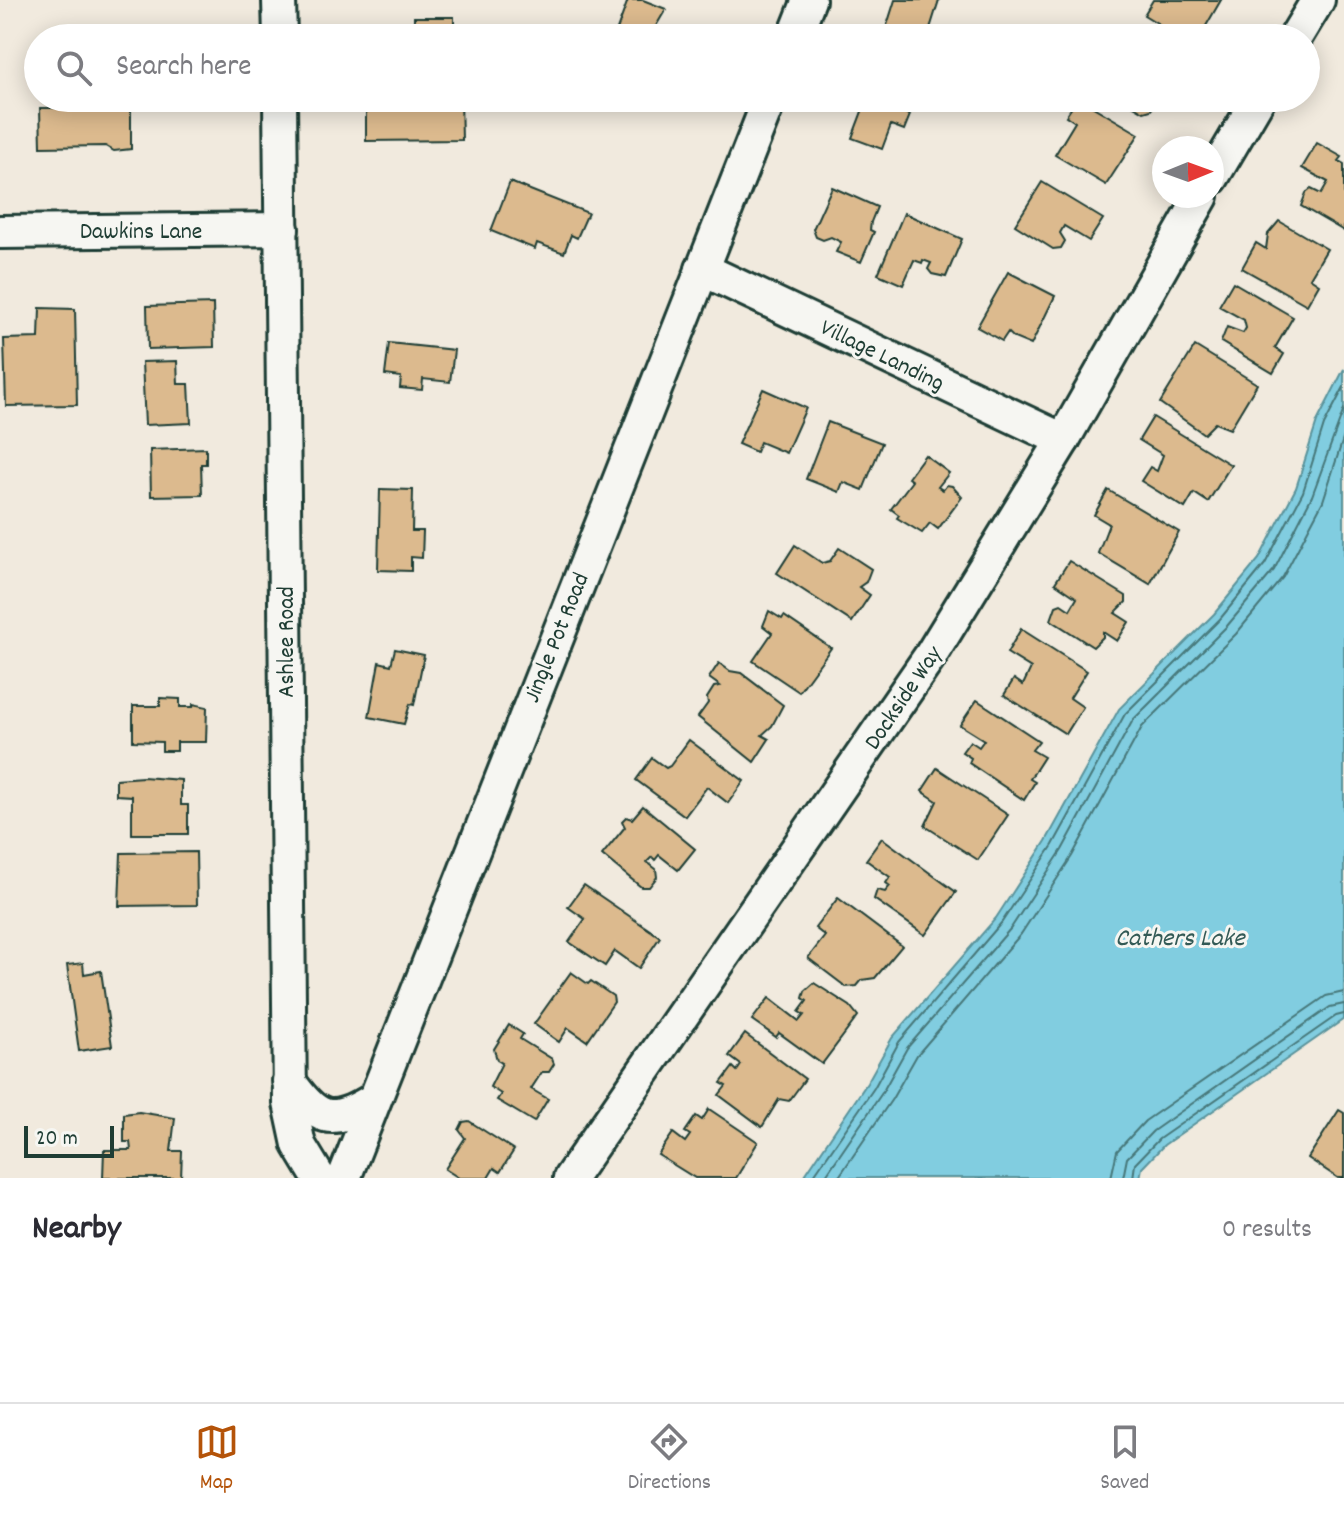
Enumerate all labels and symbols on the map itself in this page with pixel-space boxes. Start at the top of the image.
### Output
north arrow [1152,136,1224,208]
street label: Dawkins Lane [80,216,202,250]
street label: Village Landing [814,312,950,401]
street label: Jingle Pot Road [516,568,599,708]
street label: Ashlee Road [271,586,305,698]
street label: Dockside Way [857,639,953,758]
water label: Cathers Lake [1115,921,1246,958]
scale bar [24,1122,114,1158]

